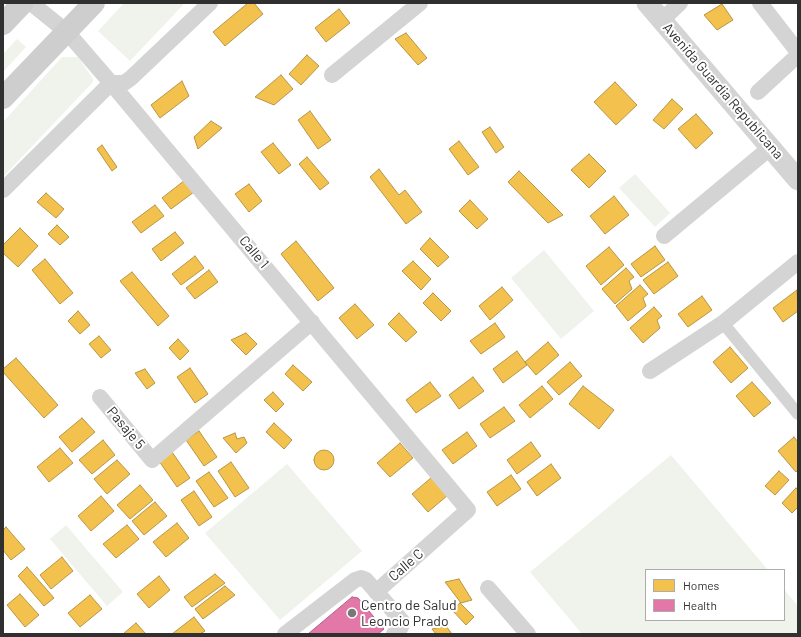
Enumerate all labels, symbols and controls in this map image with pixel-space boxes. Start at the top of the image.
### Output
street label: Avenida Guardia Republicana [659,19,787,163]
street label: Calle 1 [236,232,272,272]
street label: Pasaje 5 [103,403,149,453]
street label: Calle C [385,545,427,585]
legend [645,569,785,621]
text: Homes [683,578,719,592]
place label: Centro de Salud Leoncio Prado [361,597,457,630]
text: Health [683,598,717,612]
marker: Centro de Salud Leoncio Prado [346,607,358,619]

